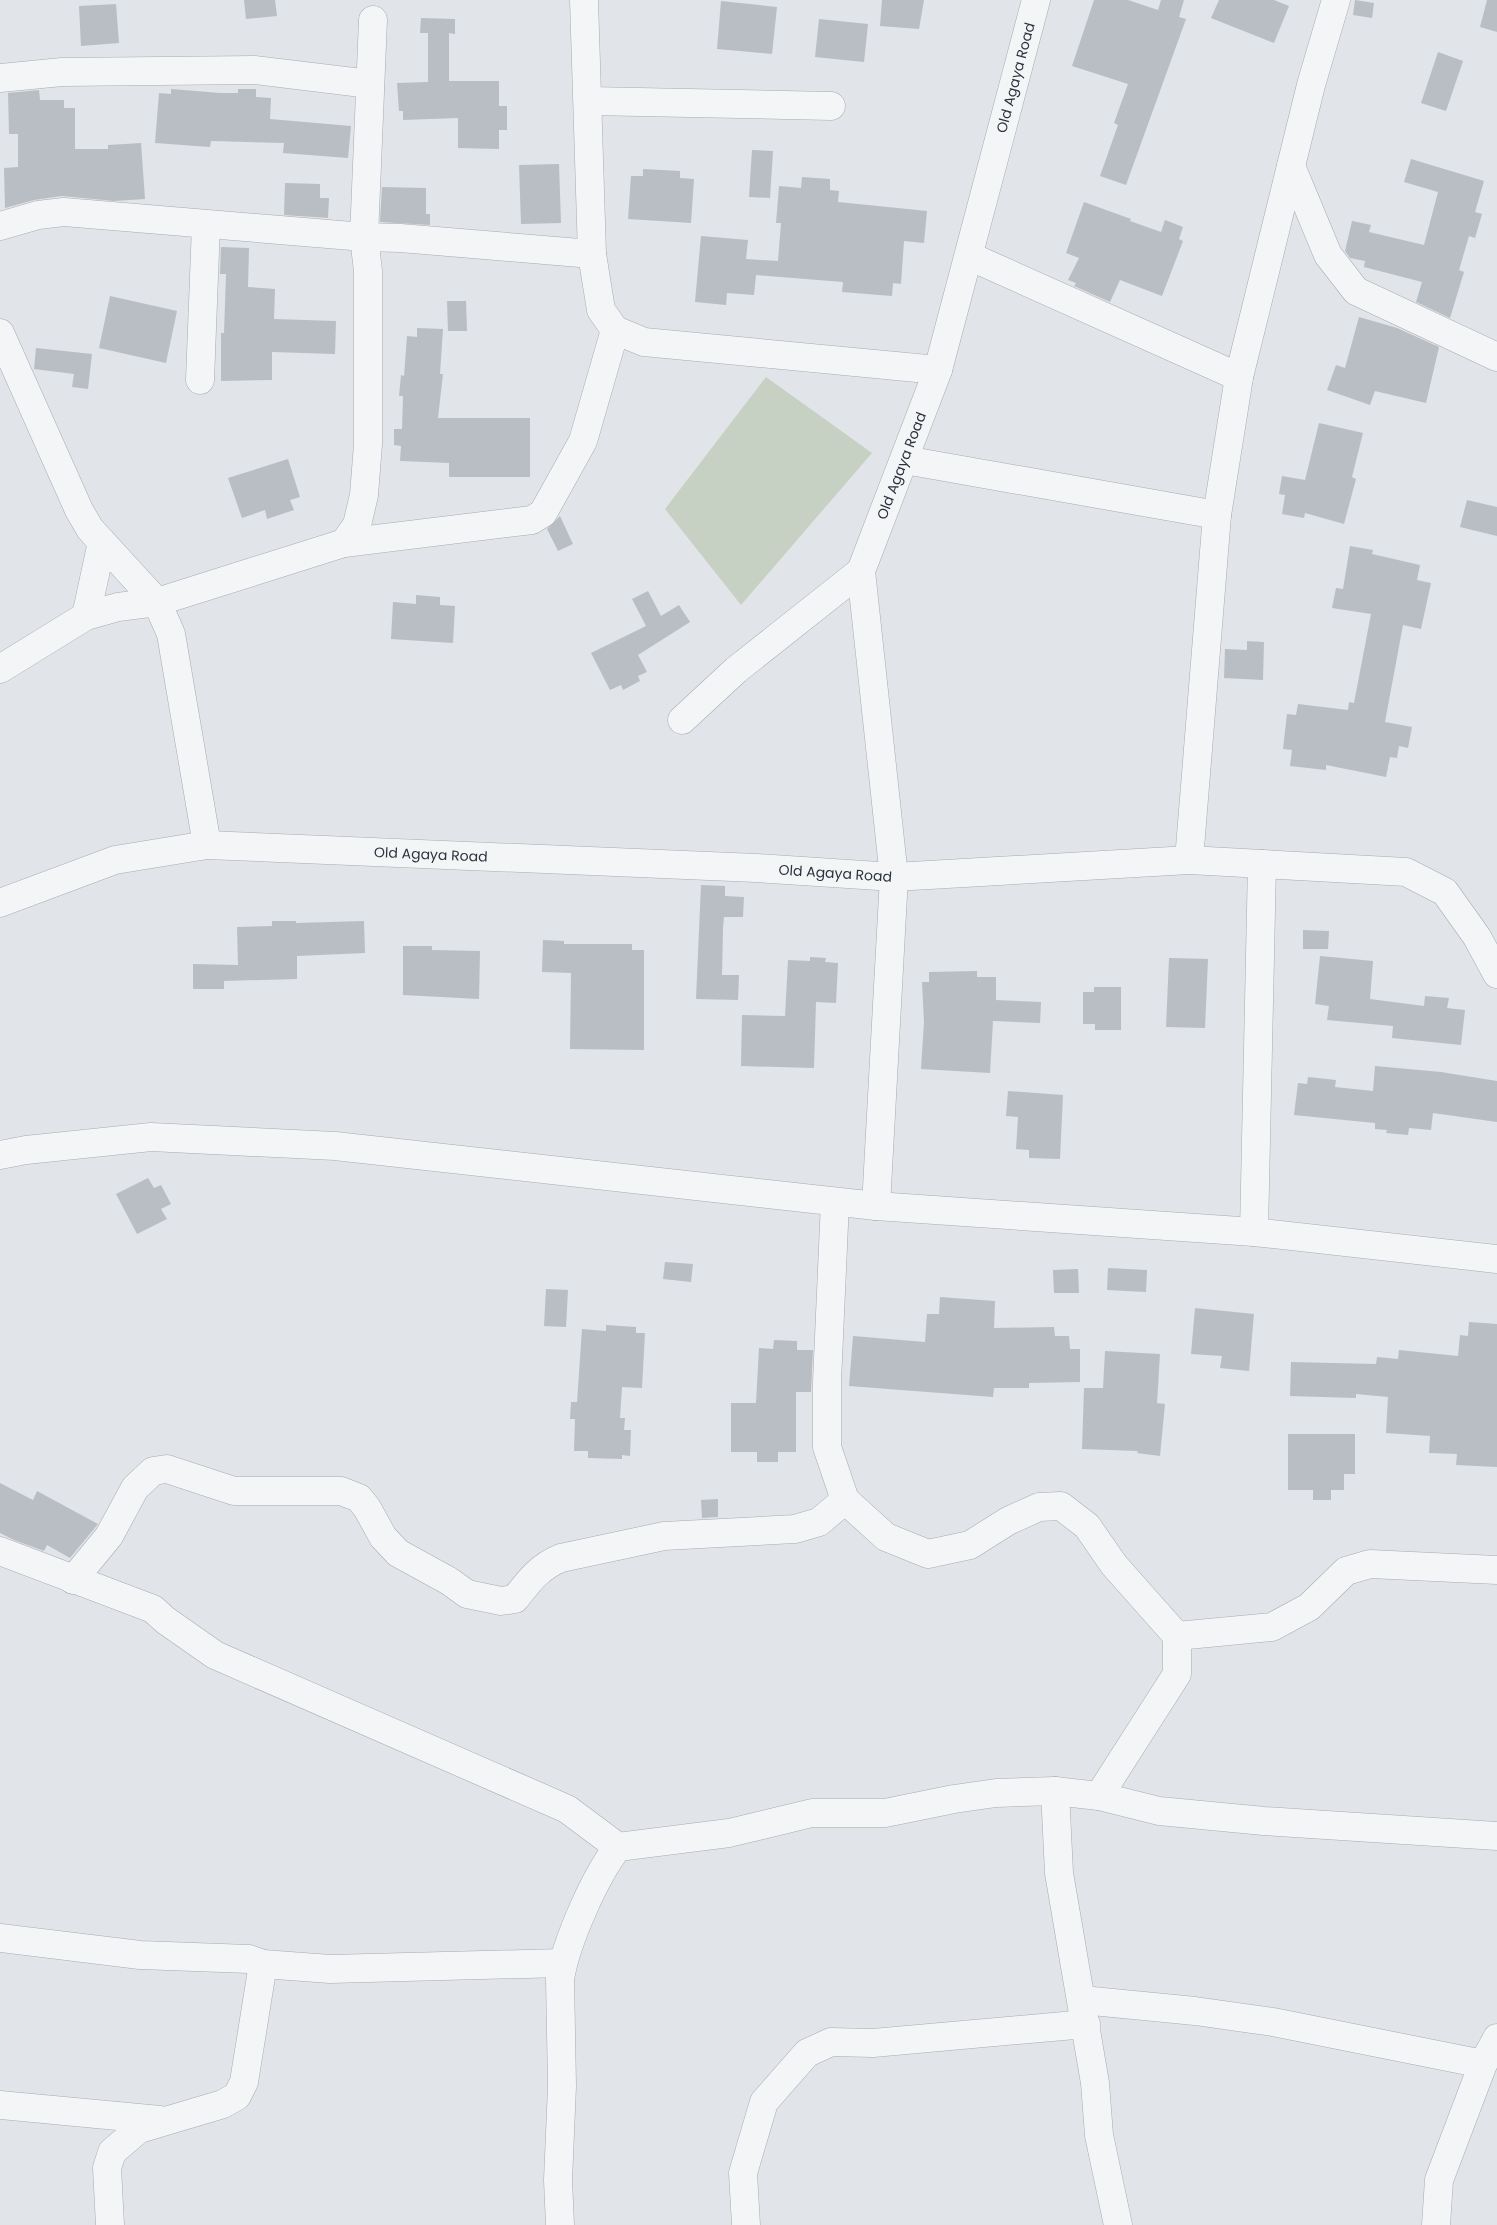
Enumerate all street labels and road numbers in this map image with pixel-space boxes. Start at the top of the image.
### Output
street label: Old Agaya Road [991,20,1040,135]
street label: Old Agaya Road [872,409,931,522]
street label: Old Agaya Road [374,842,488,867]
street label: Old Agaya Road [778,860,893,887]

